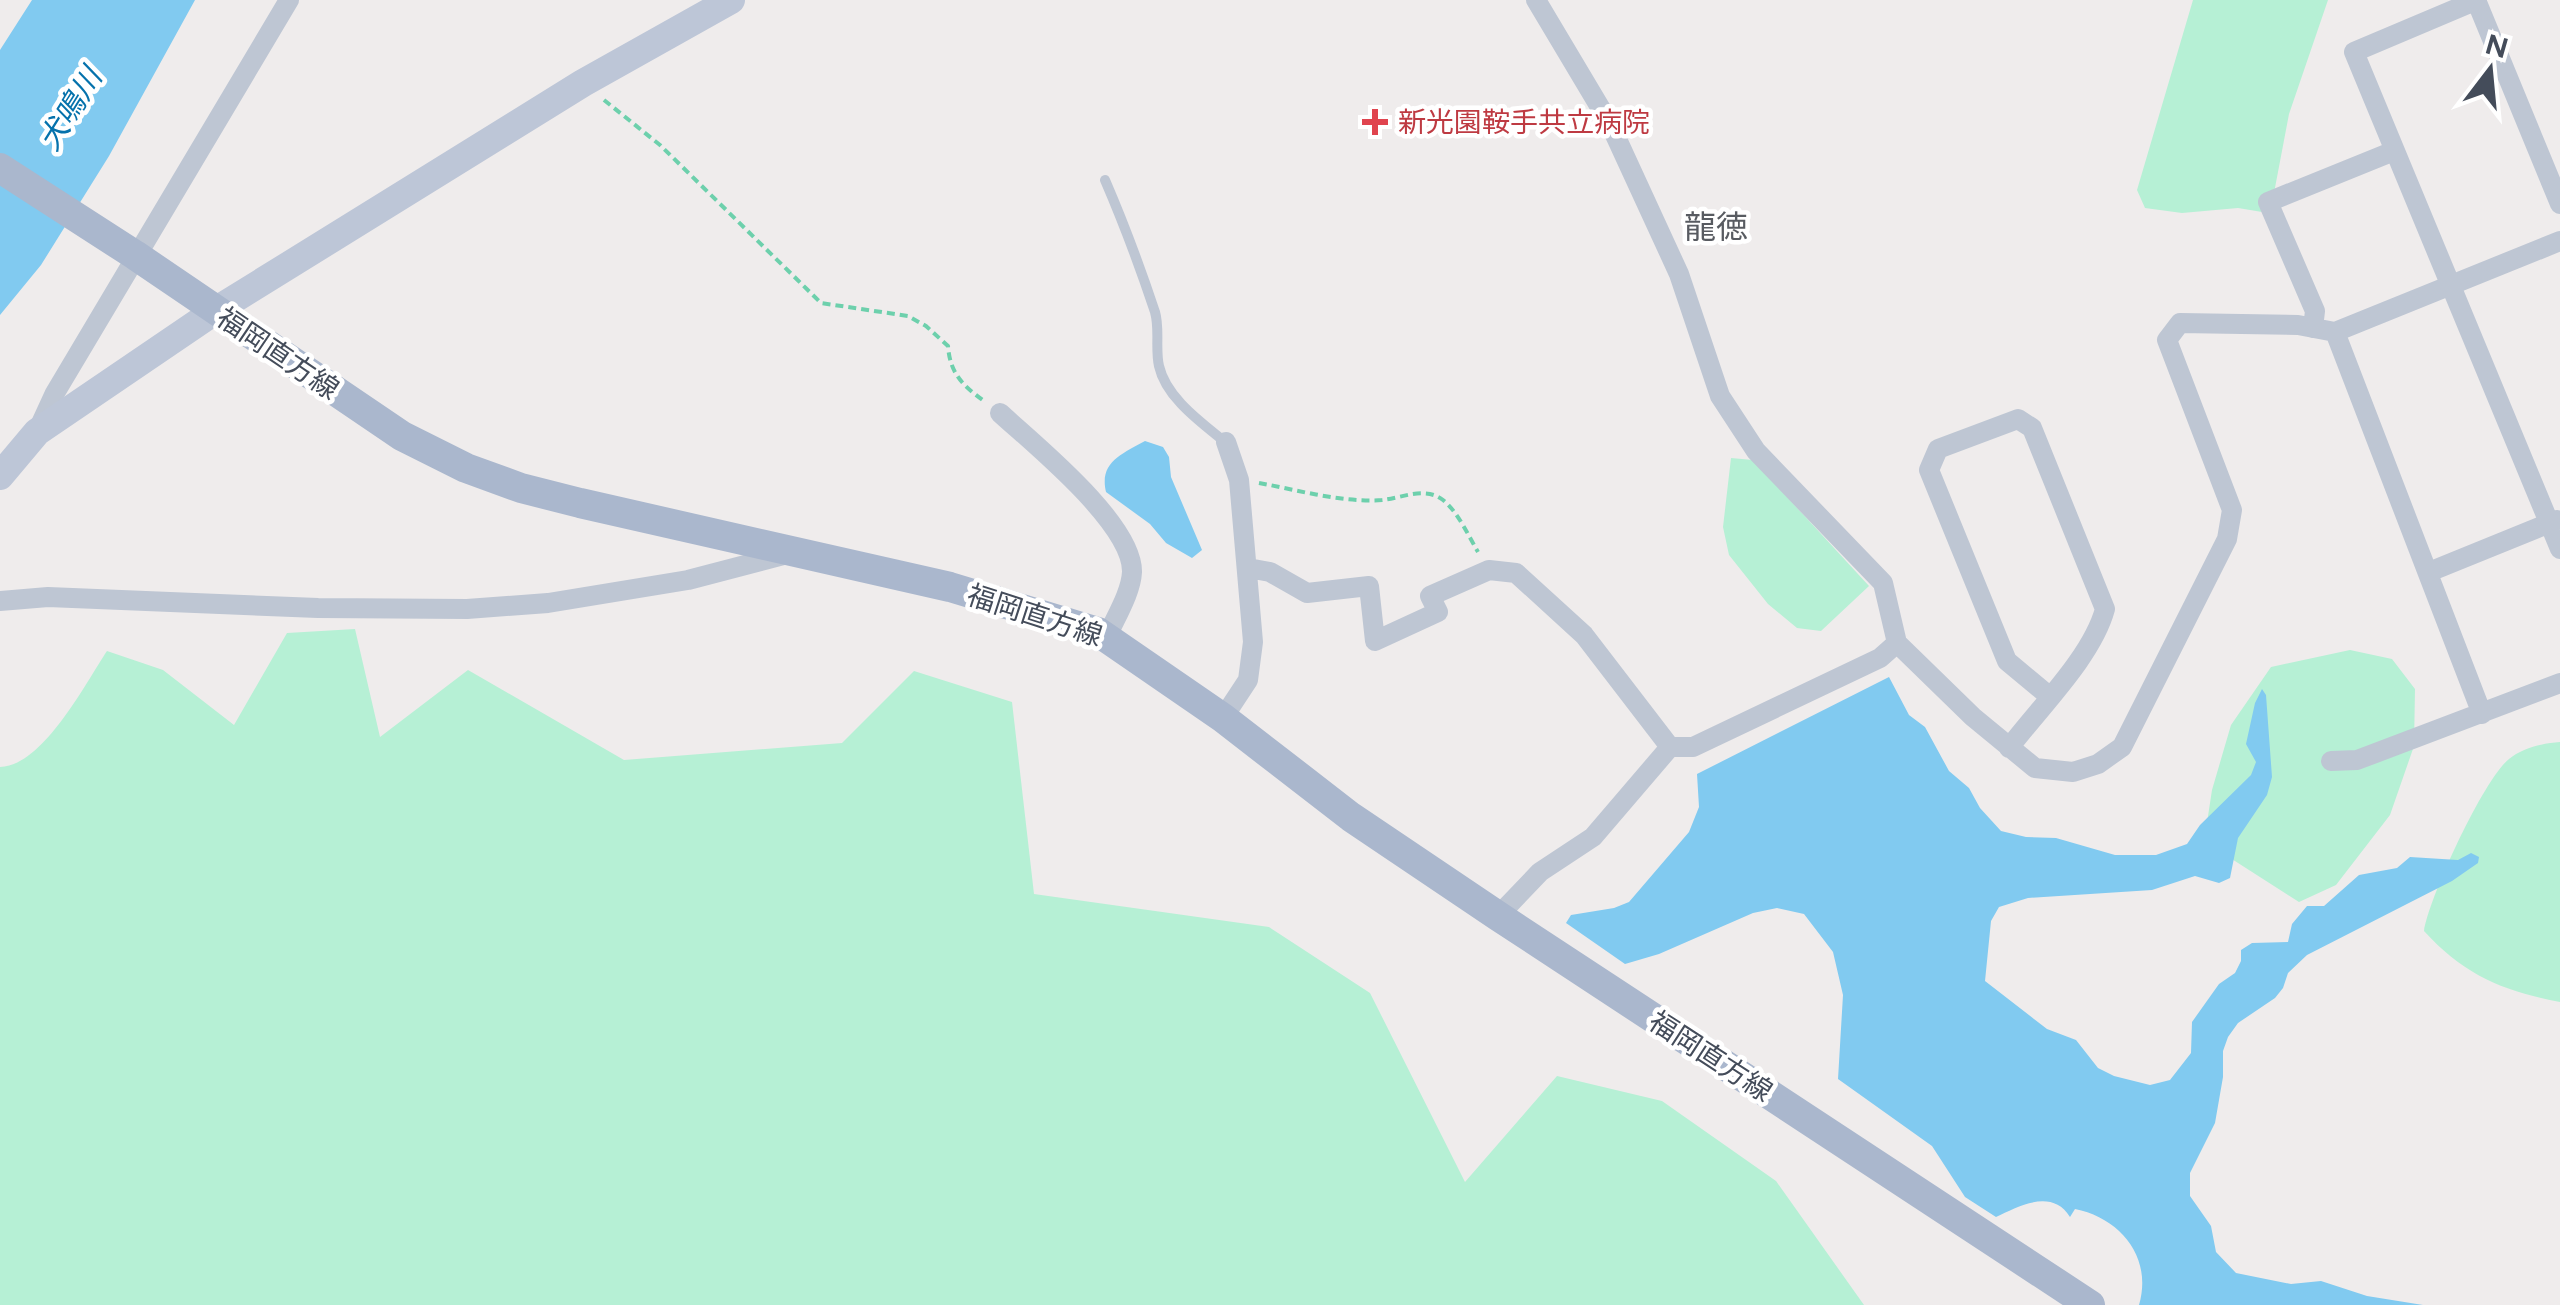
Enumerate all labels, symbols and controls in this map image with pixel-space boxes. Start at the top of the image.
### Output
north arrow [2440,20,2540,120]
text: N [2482,27,2512,65]
water label: 犬鳴川 [30,58,111,157]
place label: 新光園鞍手共立病院 [1398,105,1650,139]
marker: 新光園鞍手共立病院 [1362,109,1388,135]
district label: 龍徳 [1684,208,1748,246]
street label: 福岡直方線 [210,300,346,406]
street label: 福岡直方線 [963,577,1107,653]
street label: 福岡直方線 [1643,1004,1779,1108]

